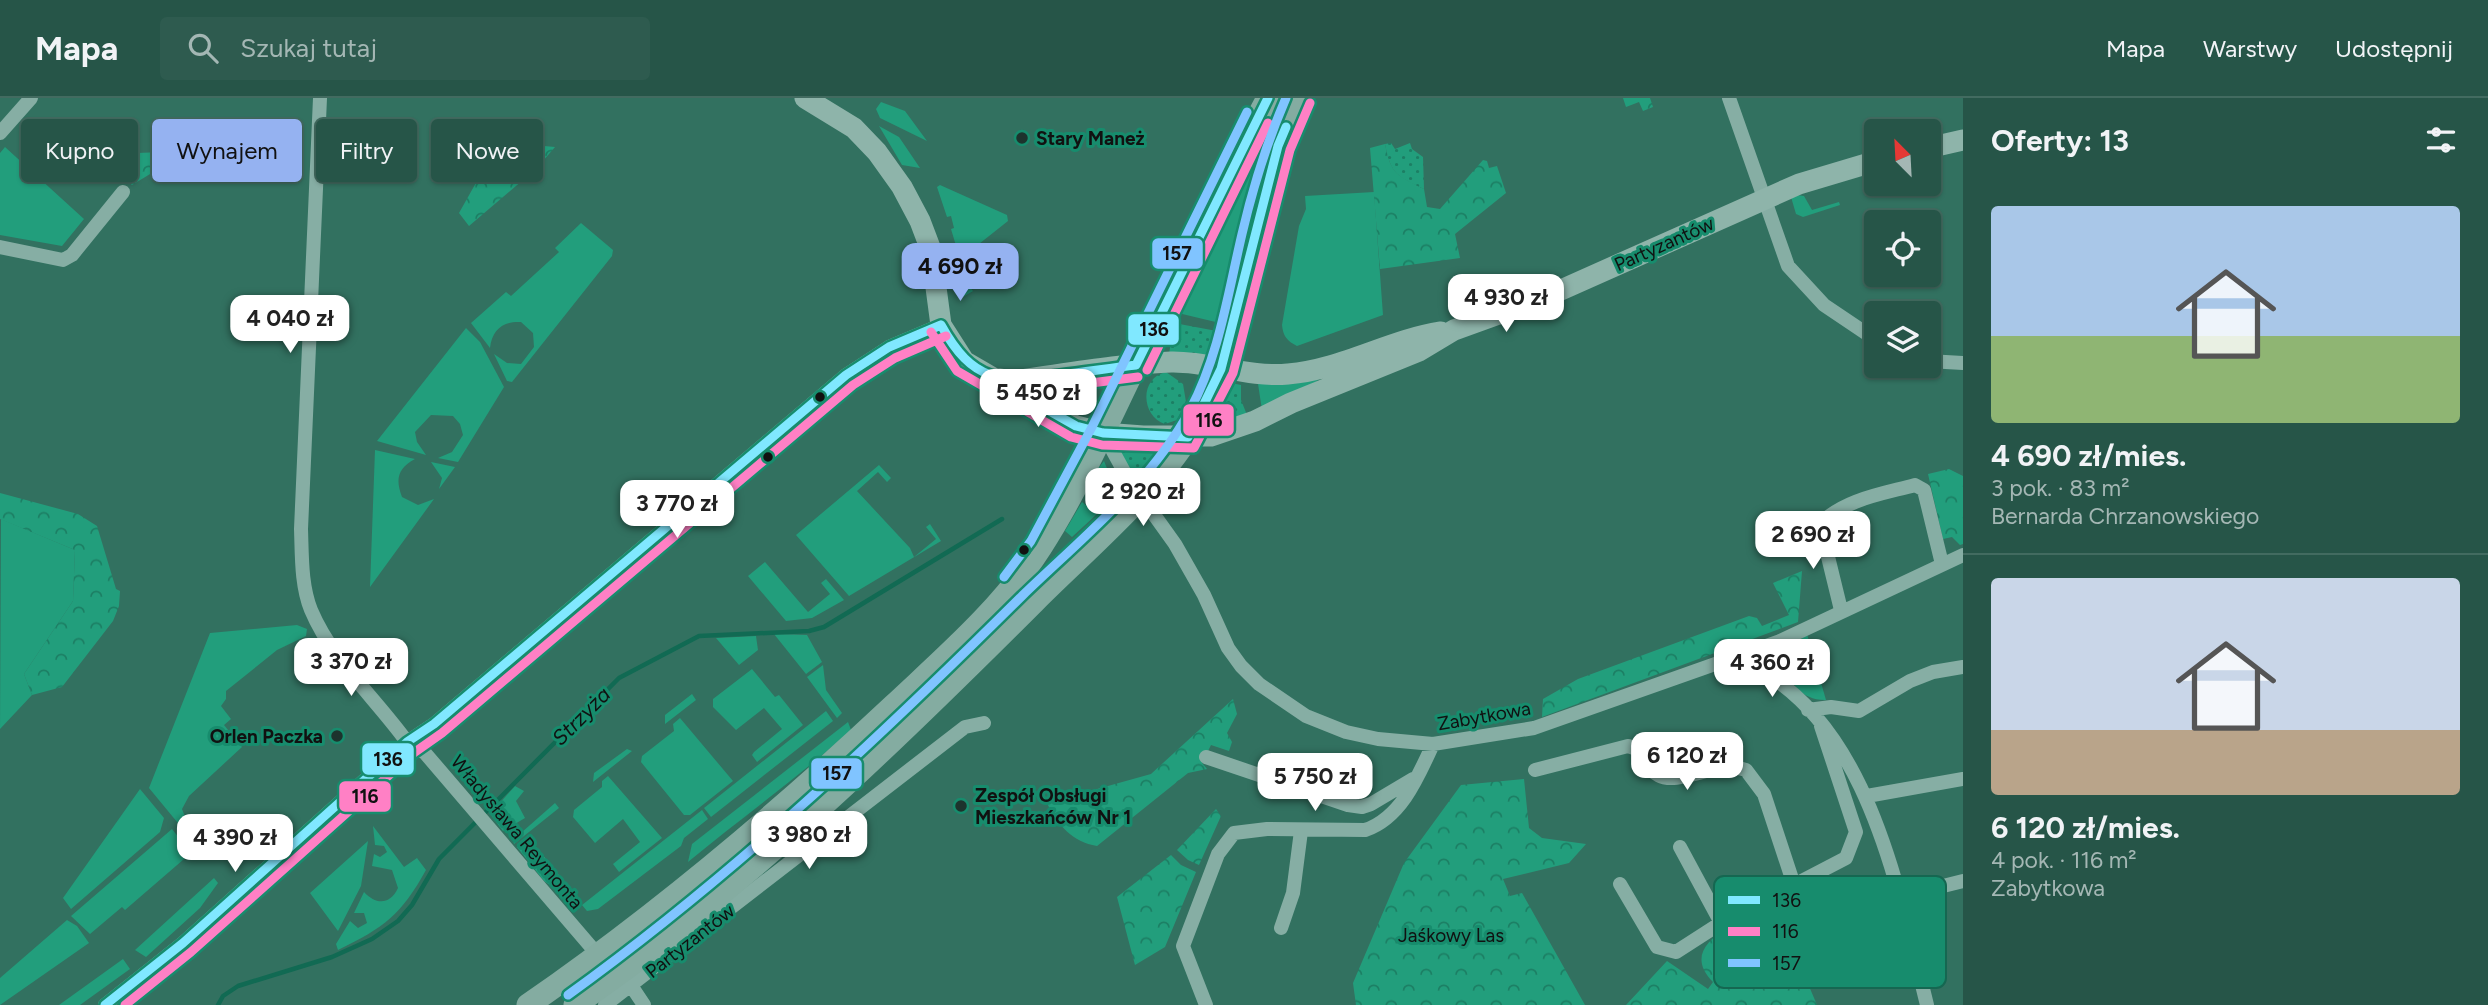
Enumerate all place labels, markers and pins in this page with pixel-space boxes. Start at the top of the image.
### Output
place label: Stary Maneż [1036,127,1145,150]
marker: Stary Maneż [1014,130,1030,146]
pin: 4 690 zł [888,244,1032,303]
pin: 4 930 zł [1434,274,1578,334]
pin: 4 040 zł [218,296,362,355]
pin: 5 450 zł [966,370,1110,429]
unlabelled marker [813,390,827,404]
unlabelled marker [761,450,775,464]
pin: 2 920 zł [1071,468,1215,528]
pin: 3 770 zł [605,480,749,540]
pin: 2 690 zł [1741,512,1885,571]
unlabelled marker [1017,543,1031,557]
pin: 3 370 zł [279,638,423,698]
pin: 4 360 zł [1700,640,1844,699]
place label: Orlen Paczka [210,725,323,748]
marker: Orlen Paczka [329,728,345,744]
pin: 6 120 zł [1615,732,1759,792]
pin: 5 750 zł [1243,754,1387,813]
place label: Zespół Obsługi Mieszkańców Nr 1 [975,784,1131,829]
marker: Zespół Obsługi Mieszkańców Nr 1 [953,798,969,814]
pin: 3 980 zł [737,812,881,871]
pin: 4 390 zł [163,814,307,874]

